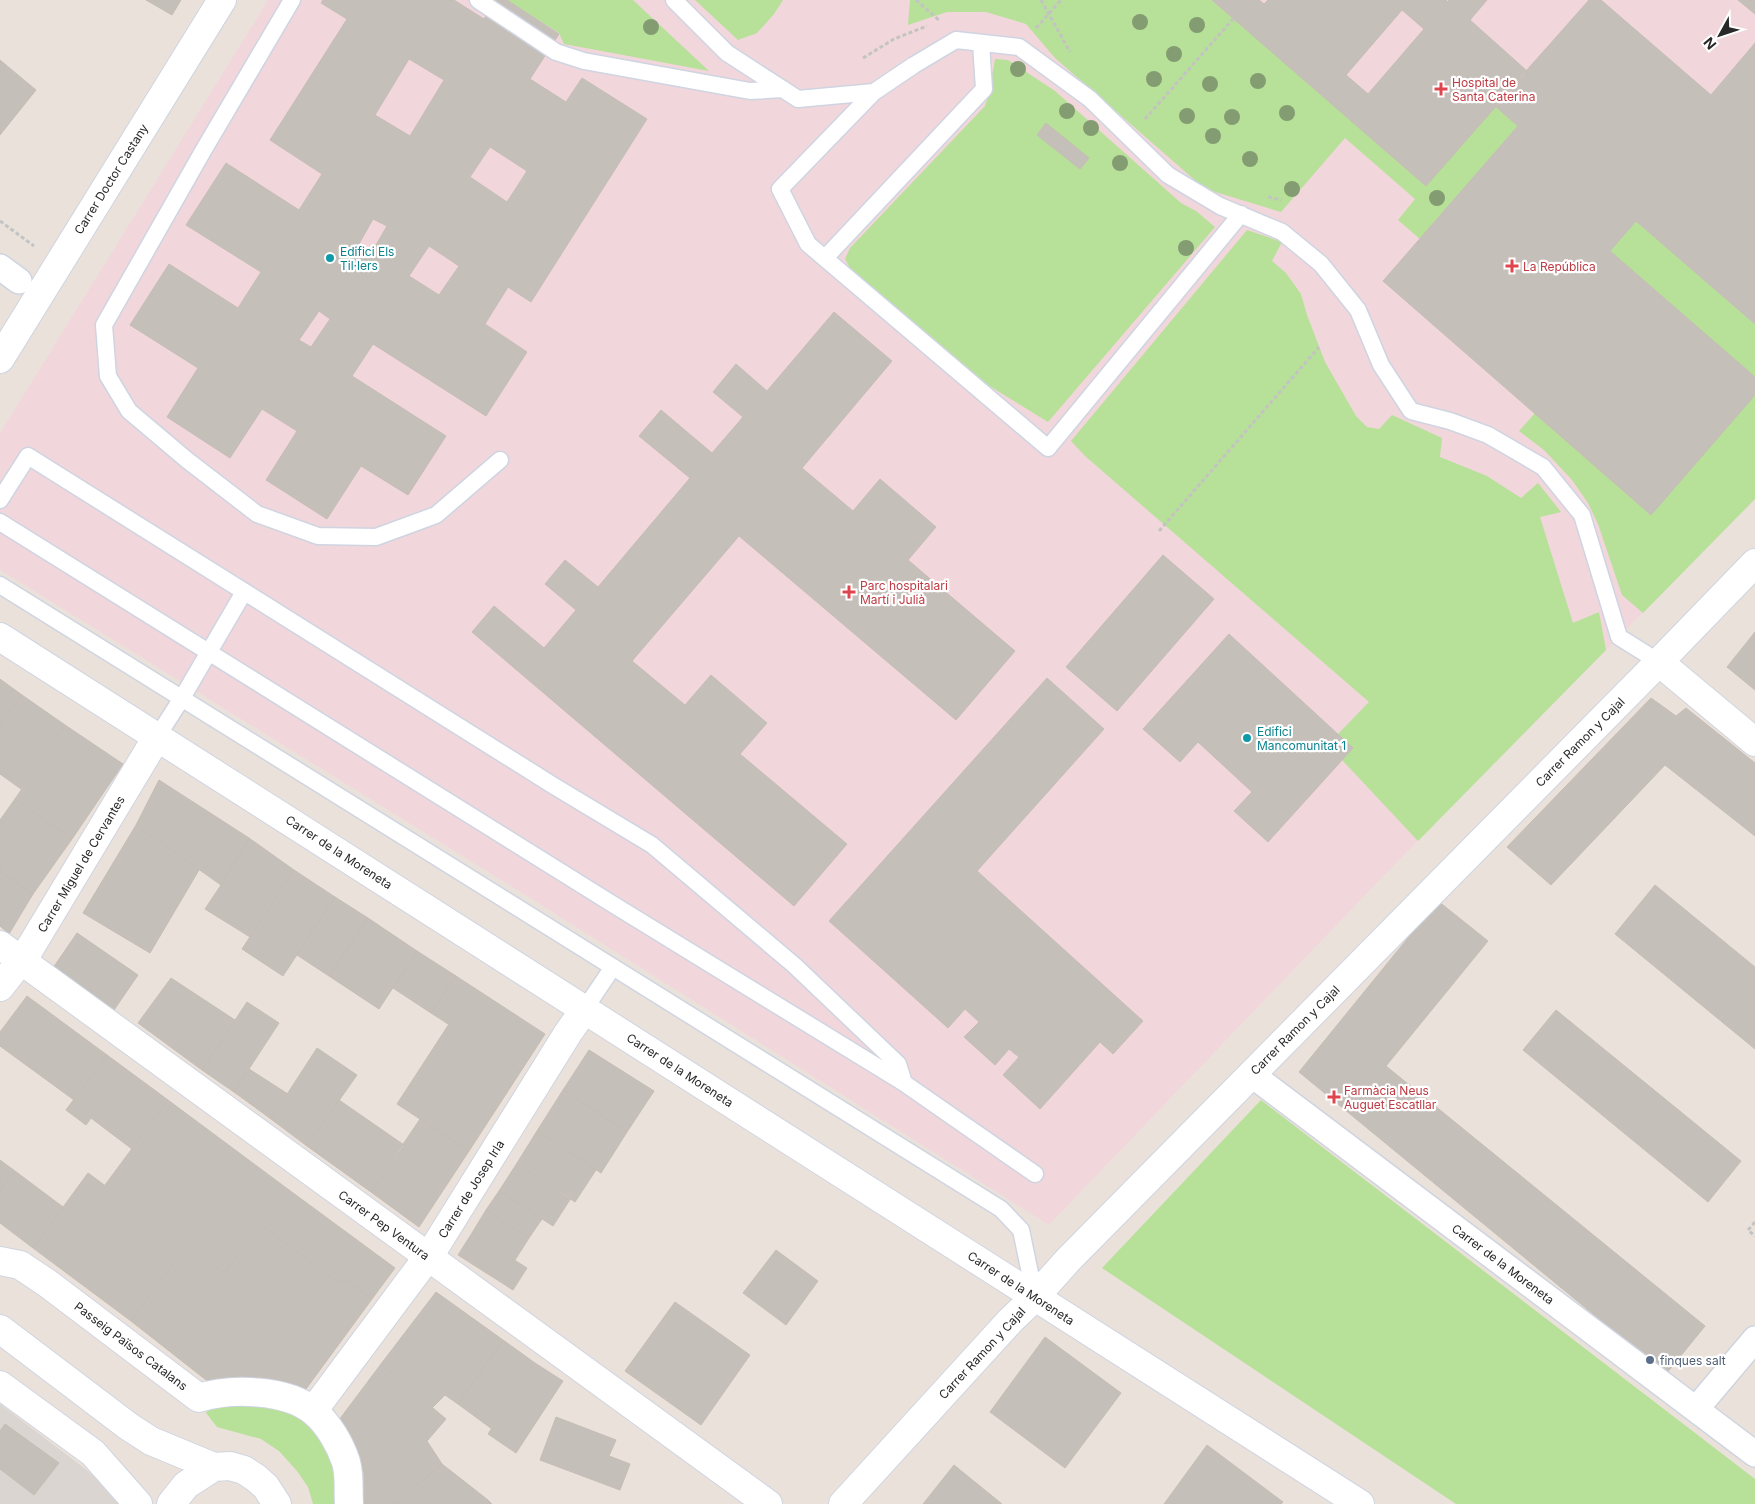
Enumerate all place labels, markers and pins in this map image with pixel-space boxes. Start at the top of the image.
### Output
place label: Hospital de Santa Caterina [1452,75,1535,104]
marker: Hospital de Santa Caterina [1434,82,1448,96]
place label: Edifici Els Til·lers [340,244,394,273]
marker: Edifici Els Til·lers [324,252,336,264]
marker: La República [1505,259,1519,273]
place label: La República [1523,259,1596,274]
place label: Parc hospitalari Martí i Julià [860,578,948,607]
marker: Parc hospitalari Martí i Julià [842,585,856,599]
place label: Edifici Mancomunitat 1 [1257,724,1346,753]
marker: Edifici Mancomunitat 1 [1241,732,1253,744]
place label: Farmàcia Neus Auguet Escatllar [1344,1083,1437,1112]
marker: Farmàcia Neus Auguet Escatllar [1328,1091,1340,1103]
place label: finques salt [1660,1353,1726,1368]
marker: finques salt [1644,1354,1656,1366]

